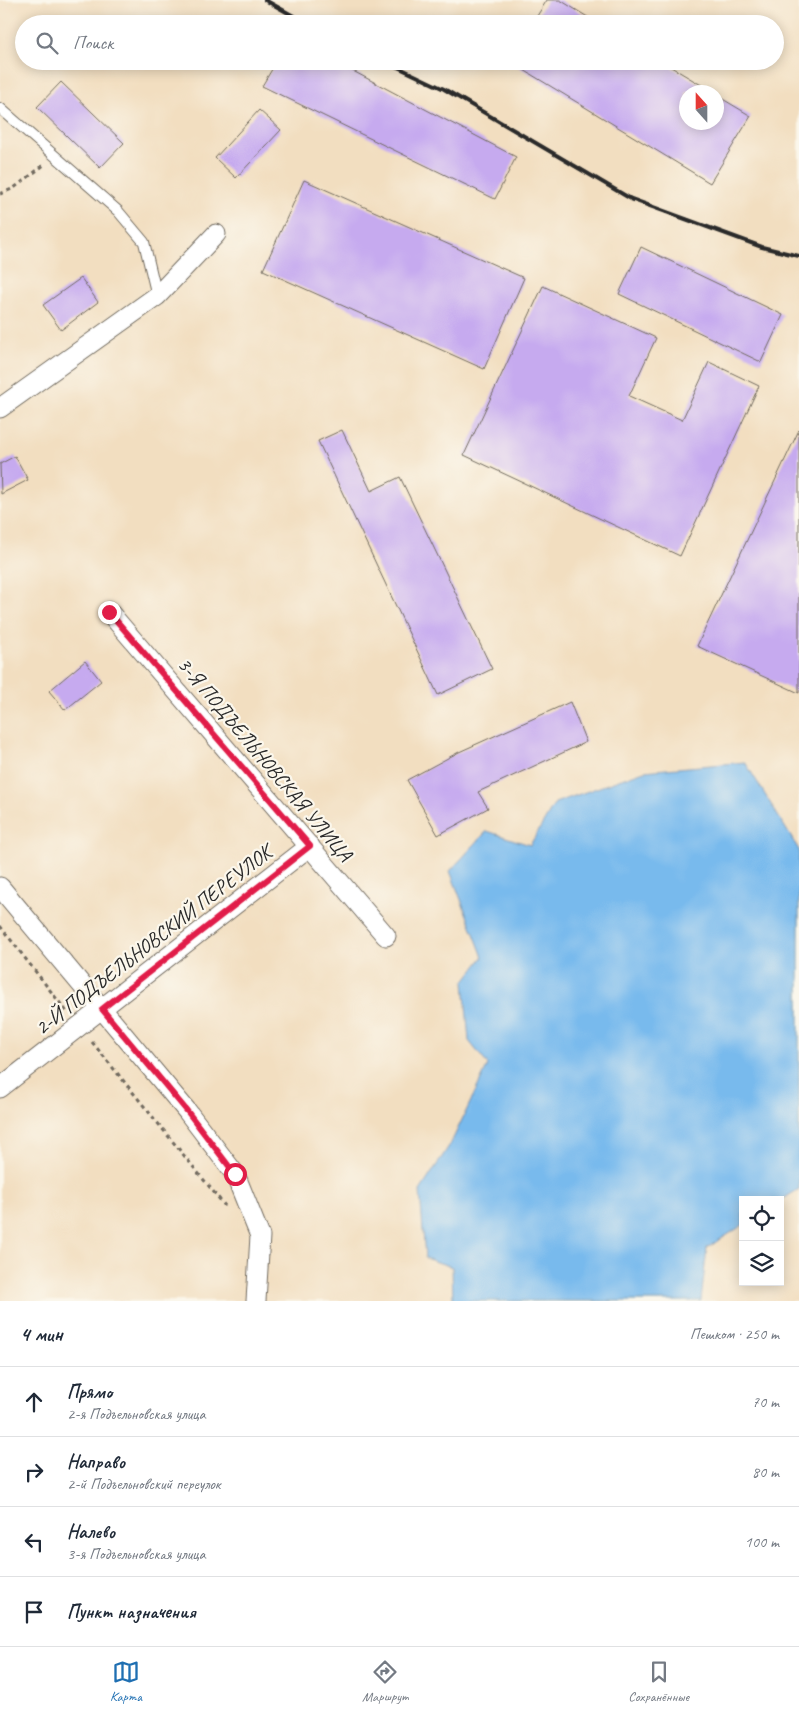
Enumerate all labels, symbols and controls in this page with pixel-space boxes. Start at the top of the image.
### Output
search box [15,15,784,70]
icon: search [33,29,61,57]
text: Поиск [73,31,113,55]
north arrow [679,85,724,130]
route end [98,601,121,624]
street label: 3-Я ПОДЪЕЛЬНОВСКАЯ УЛИЦА [172,652,359,867]
street label: 2-Й ПОДЪЕЛЬНОВСКИЙ ПЕРЕУЛОК [29,837,280,1041]
route start [224,1163,247,1186]
map controls [739,1196,784,1286]
button: locate [739,1196,784,1241]
button: layers [739,1241,784,1286]
text: 4 мин [20,1321,63,1347]
text: Пешком · 250 m [690,1324,779,1344]
text: Прямо [67,1380,112,1404]
icon: ahead [20,1388,48,1416]
text: 70 m [752,1392,779,1412]
text: 2-я Подъельновская улица [67,1404,205,1424]
text: Направо [67,1450,125,1474]
icon: right [20,1458,48,1486]
text: 80 m [752,1462,779,1482]
text: 2-й Подъельновский переулок [67,1474,220,1494]
text: Налево [67,1520,115,1544]
icon: left [20,1528,48,1556]
text: 100 m [745,1532,779,1552]
text: 3-я Подъельновская улица [67,1544,205,1564]
icon: arrive [20,1598,48,1626]
text: Пункт назначения [67,1600,196,1624]
tab: Карта [110,1658,142,1705]
tab: Маршрут [362,1658,408,1705]
tab: Сохранённые [628,1658,689,1705]

